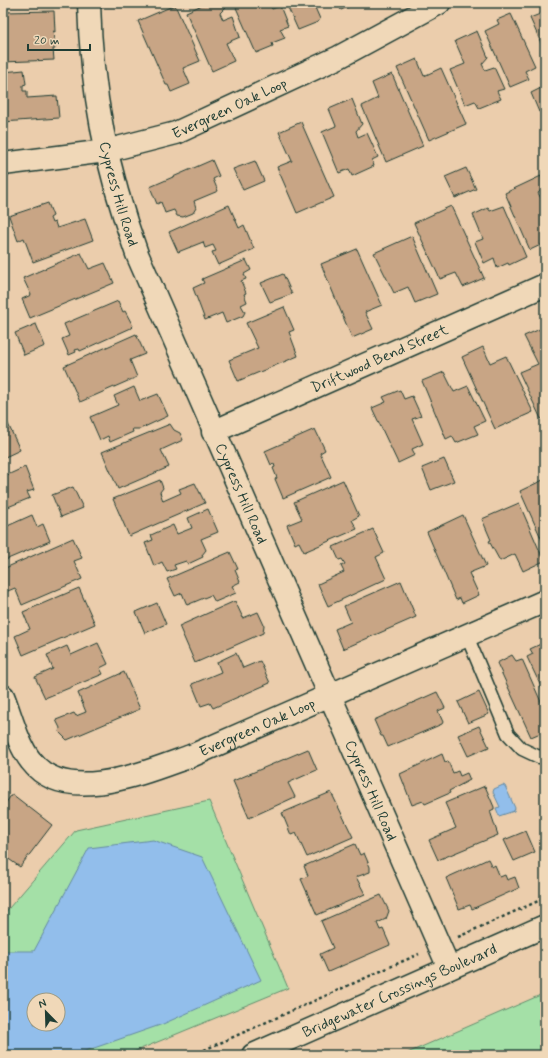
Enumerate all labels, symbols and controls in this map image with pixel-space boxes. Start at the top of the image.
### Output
scale bar [28,26,90,52]
text: 20 m [34,33,60,49]
street label: Evergreen Oak Loop [169,74,291,144]
street label: Cypress Hill Road [94,140,143,249]
street label: Driftwood Bend Street [308,320,452,398]
street label: Cypress Hill Road [210,440,272,547]
street label: Evergreen Oak Loop [196,694,319,762]
street label: Cypress Hill Road [340,737,401,844]
street label: Bridgewater Crossings Boulevard [299,939,500,1043]
north arrow [26,992,66,1032]
text: N [36,996,49,1012]

